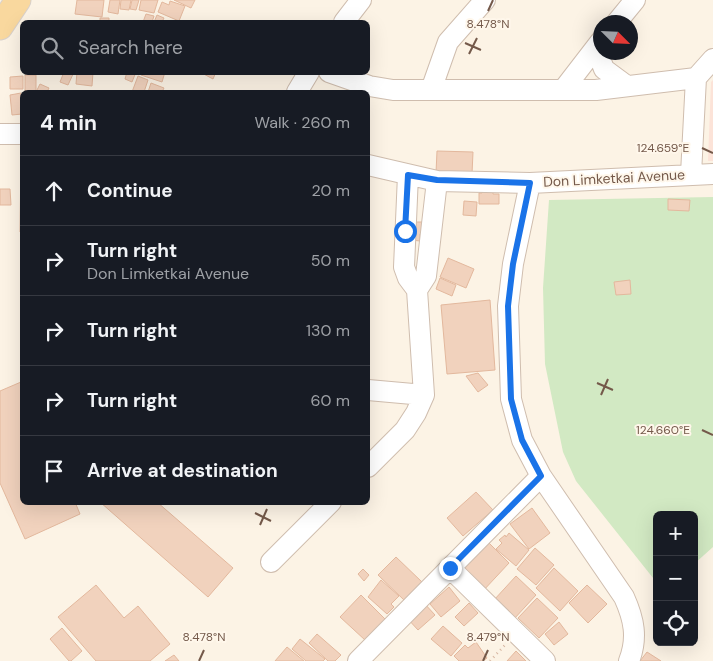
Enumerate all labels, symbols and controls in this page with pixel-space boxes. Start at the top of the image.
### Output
north arrow [593,15,638,60]
text: 8.478°N [467,16,509,32]
search box [20,20,370,75]
icon: search [38,34,66,62]
text: Search here [78,35,183,60]
text: 4 min [40,109,97,137]
text: Walk · 260 m [255,112,350,133]
text: 124.659°E [637,140,689,156]
street label: Don Limketkai Avenue [543,165,685,191]
icon: ahead [40,177,68,205]
text: Continue [87,178,173,203]
text: 20 m [311,180,350,201]
route start [394,220,417,243]
text: Turn right [87,238,177,263]
icon: right [40,247,68,275]
text: 50 m [311,250,350,271]
text: Don Limketkai Avenue [87,263,249,284]
icon: right [40,317,68,345]
text: Turn right [87,318,177,343]
text: 130 m [306,320,350,341]
icon: right [40,387,68,415]
text: Turn right [87,388,177,413]
text: 60 m [310,390,350,411]
text: 124.660°E [636,422,690,438]
icon: arrive [40,457,68,485]
text: Arrive at destination [87,458,278,483]
map controls [653,511,698,646]
button: + [653,511,698,556]
button: − [653,556,698,601]
route end [439,557,462,580]
button: locate [653,601,698,646]
text: 8.478°N [183,629,225,645]
text: 8.479°N [467,629,510,645]

